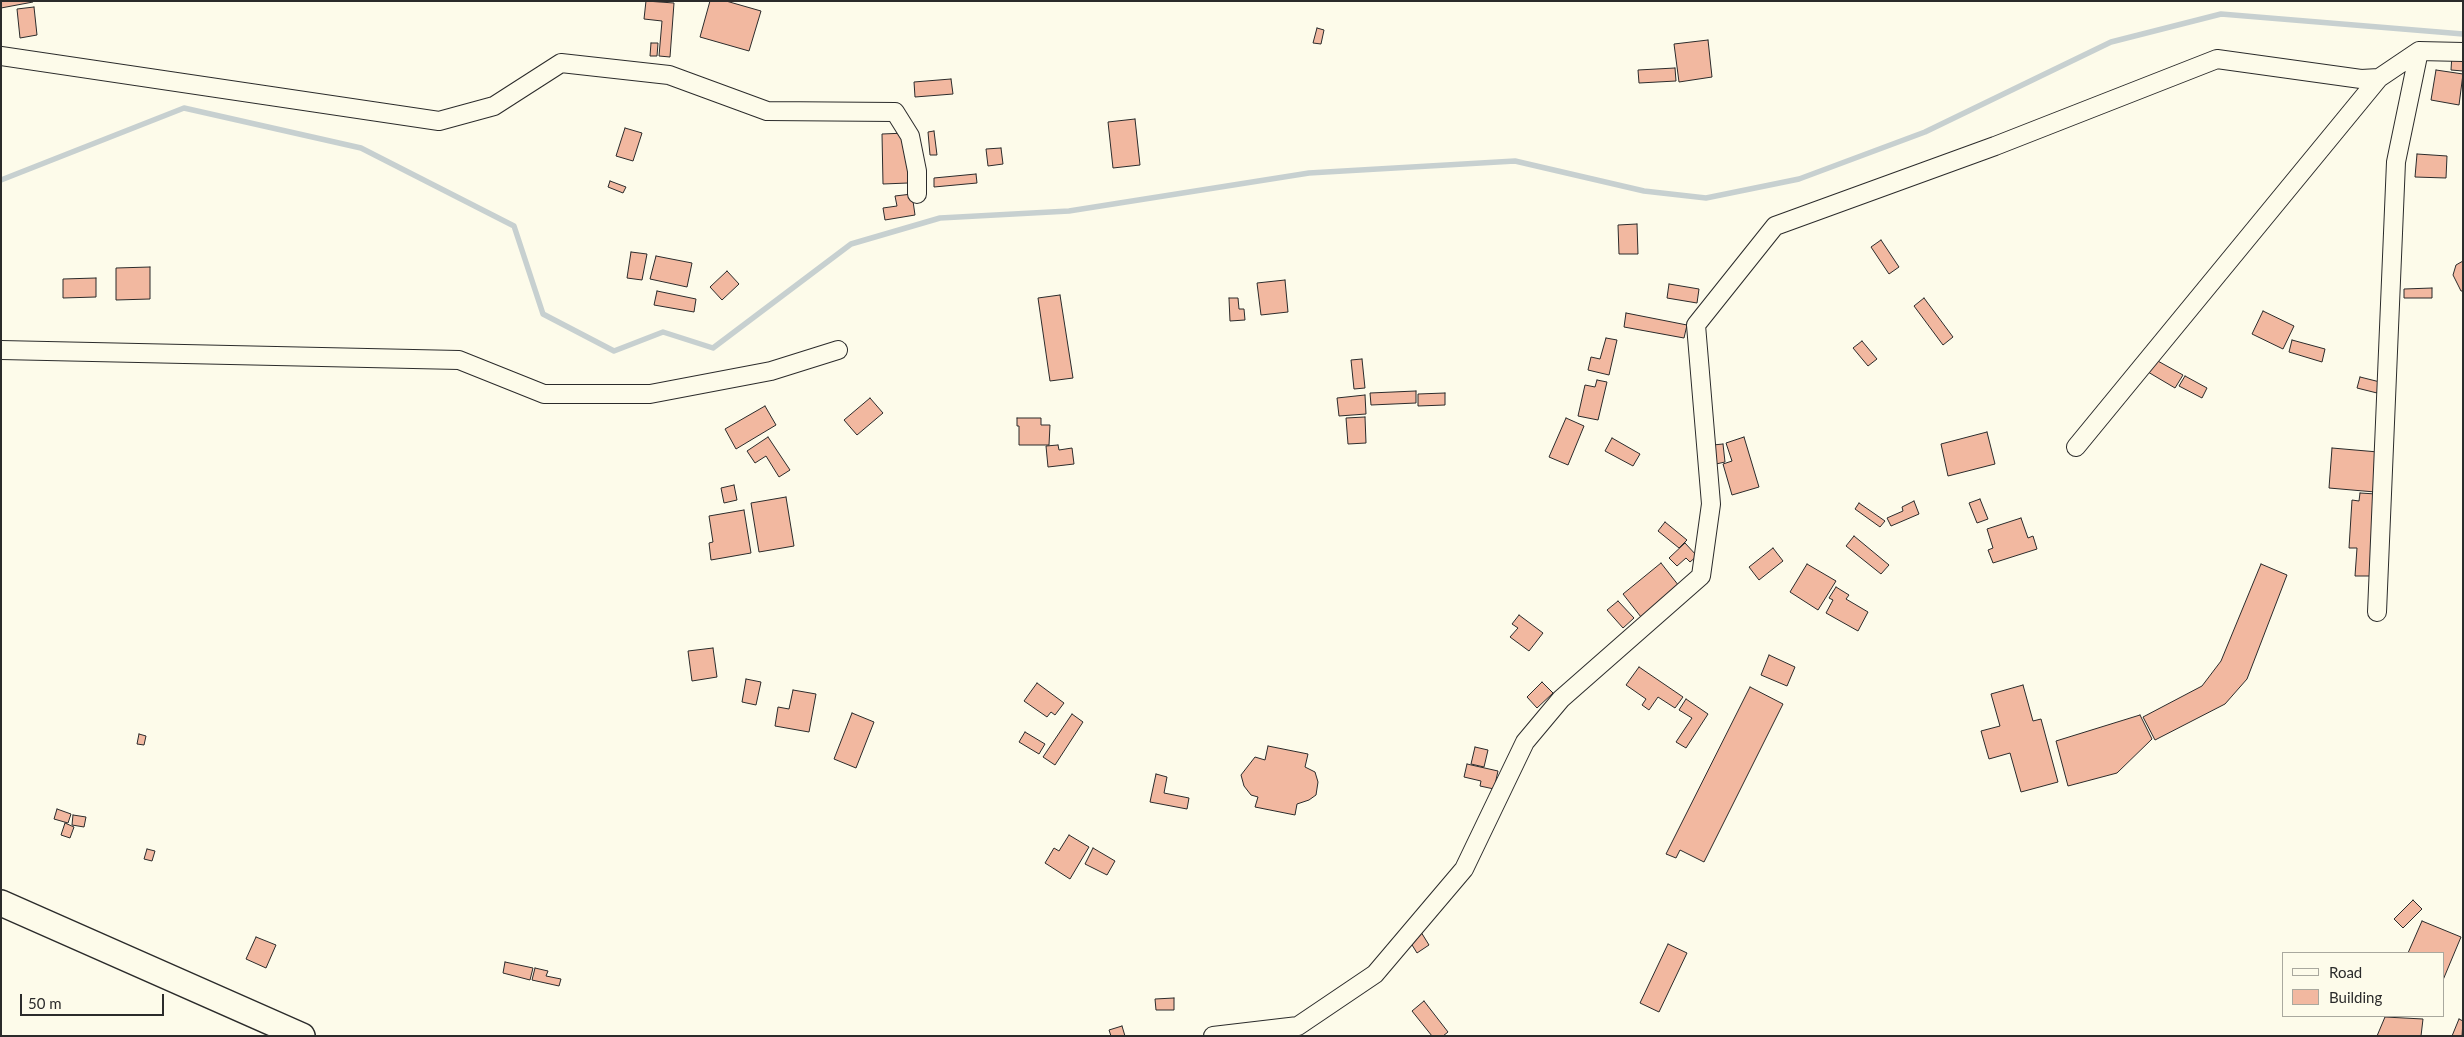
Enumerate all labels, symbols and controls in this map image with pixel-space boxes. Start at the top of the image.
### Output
legend [2282,952,2444,1017]
text: Road [2329,963,2362,981]
scale bar [22,984,166,1016]
text: Building [2329,988,2382,1006]
text: 50 m [28,994,62,1012]

